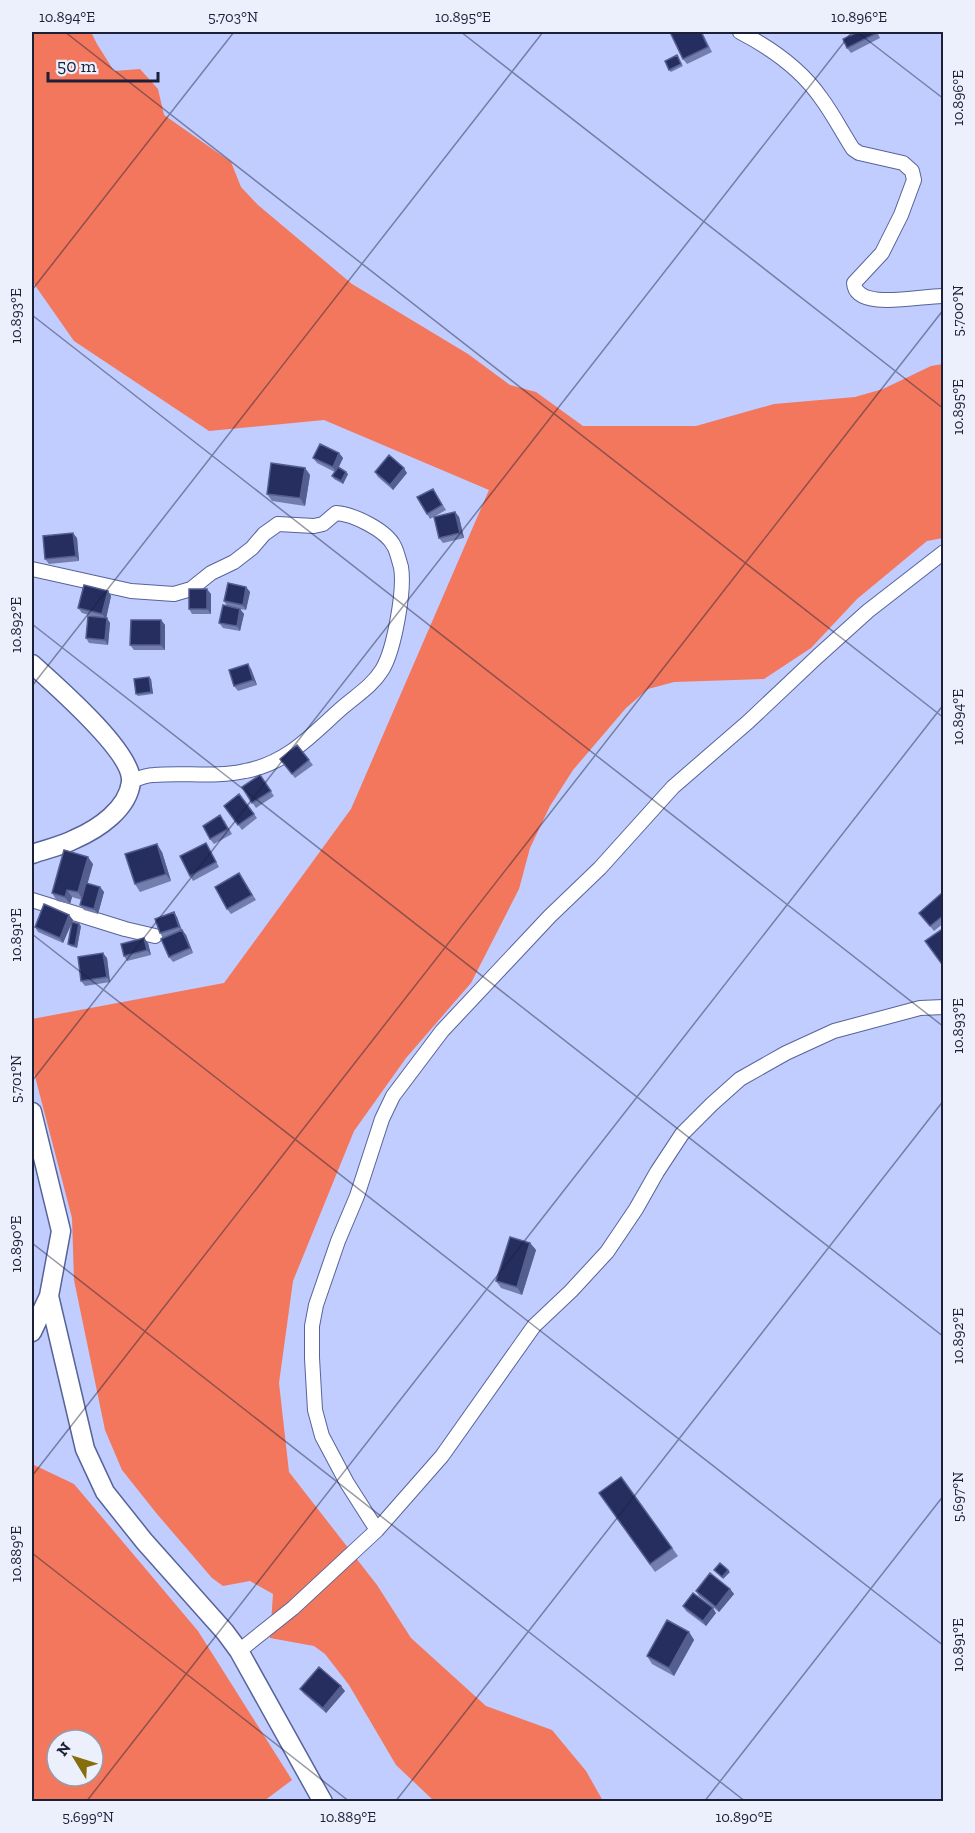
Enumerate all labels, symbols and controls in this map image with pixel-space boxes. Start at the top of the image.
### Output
text: 10.894°E [39,8,95,26]
text: 5.703°N [208,8,258,26]
text: 10.895°E [435,8,491,26]
text: 10.896°E [831,8,887,26]
scale bar [48,45,158,83]
text: 50 m [57,55,97,77]
text: 10.896°E [949,70,967,126]
text: 5.700°N [949,285,967,337]
text: 10.893°E [7,288,25,344]
text: 10.895°E [949,379,967,435]
text: 10.892°E [7,597,25,653]
text: 10.894°E [949,689,967,745]
text: 10.891°E [7,908,25,962]
text: 10.893°E [949,998,967,1054]
text: 5.701°N [7,1055,25,1103]
text: 10.890°E [7,1215,25,1272]
text: 10.892°E [949,1308,967,1364]
text: 5.697°N [949,1472,967,1522]
text: 10.889°E [7,1526,25,1582]
text: 10.891°E [949,1618,967,1672]
north arrow [45,1728,105,1788]
text: N [52,1738,75,1760]
text: 5.699°N [62,1808,114,1826]
text: 10.889°E [320,1808,376,1826]
text: 10.890°E [716,1808,773,1826]

